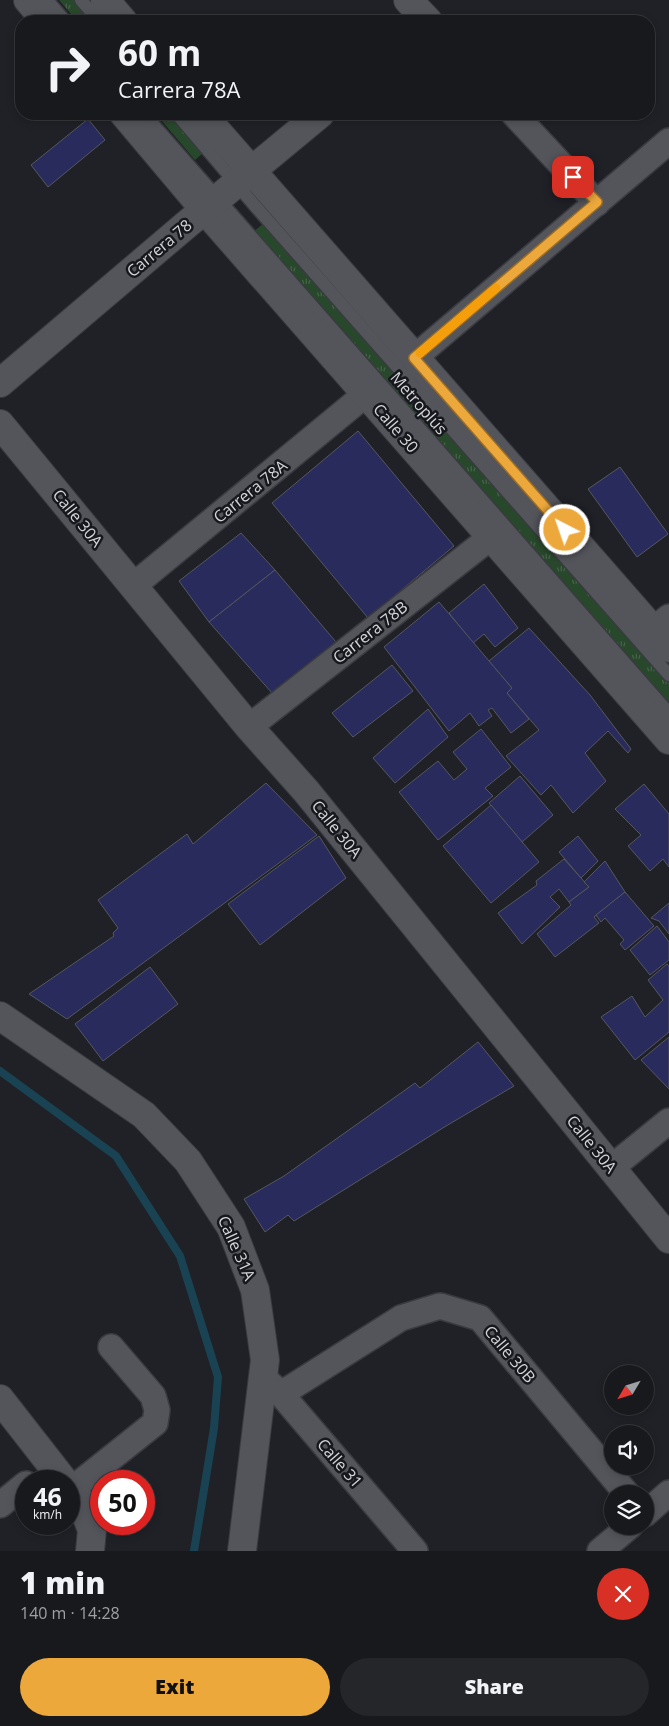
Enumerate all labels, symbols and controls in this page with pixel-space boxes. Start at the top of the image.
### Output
text: 60 m [118,29,201,76]
icon: right [35,35,100,100]
text: Carrera 78A [118,74,240,104]
pin [552,156,594,198]
icon: arrive [559,163,587,191]
street label: Carrera 78 [122,214,196,282]
street label: Metroplús [386,367,452,439]
street label: Calle 30 [369,399,423,457]
street label: Carrera 78A [208,454,292,528]
street label: Calle 30A [48,484,109,552]
position arrow [538,503,590,555]
street label: Carrera 78B [328,596,412,668]
street label: Calle 30A [307,795,368,863]
street label: Calle 30A [562,1110,623,1178]
street label: Calle 31A [213,1212,261,1285]
street label: Calle 30B [479,1321,541,1387]
north arrow [604,1365,654,1415]
map controls [604,1365,654,1535]
button: sound [604,1425,654,1475]
street label: Calle 31 [313,1434,367,1492]
speed limit sign: 50 [90,1470,155,1535]
text: 46 [33,1479,62,1513]
button: layers [604,1485,654,1535]
text: km/h [33,1506,62,1523]
text: 1 min [20,1562,105,1603]
button: close [597,1568,649,1620]
text: 140 m · 14:28 [20,1602,120,1624]
button: Exit [20,1658,330,1716]
button: Share [340,1658,649,1716]

